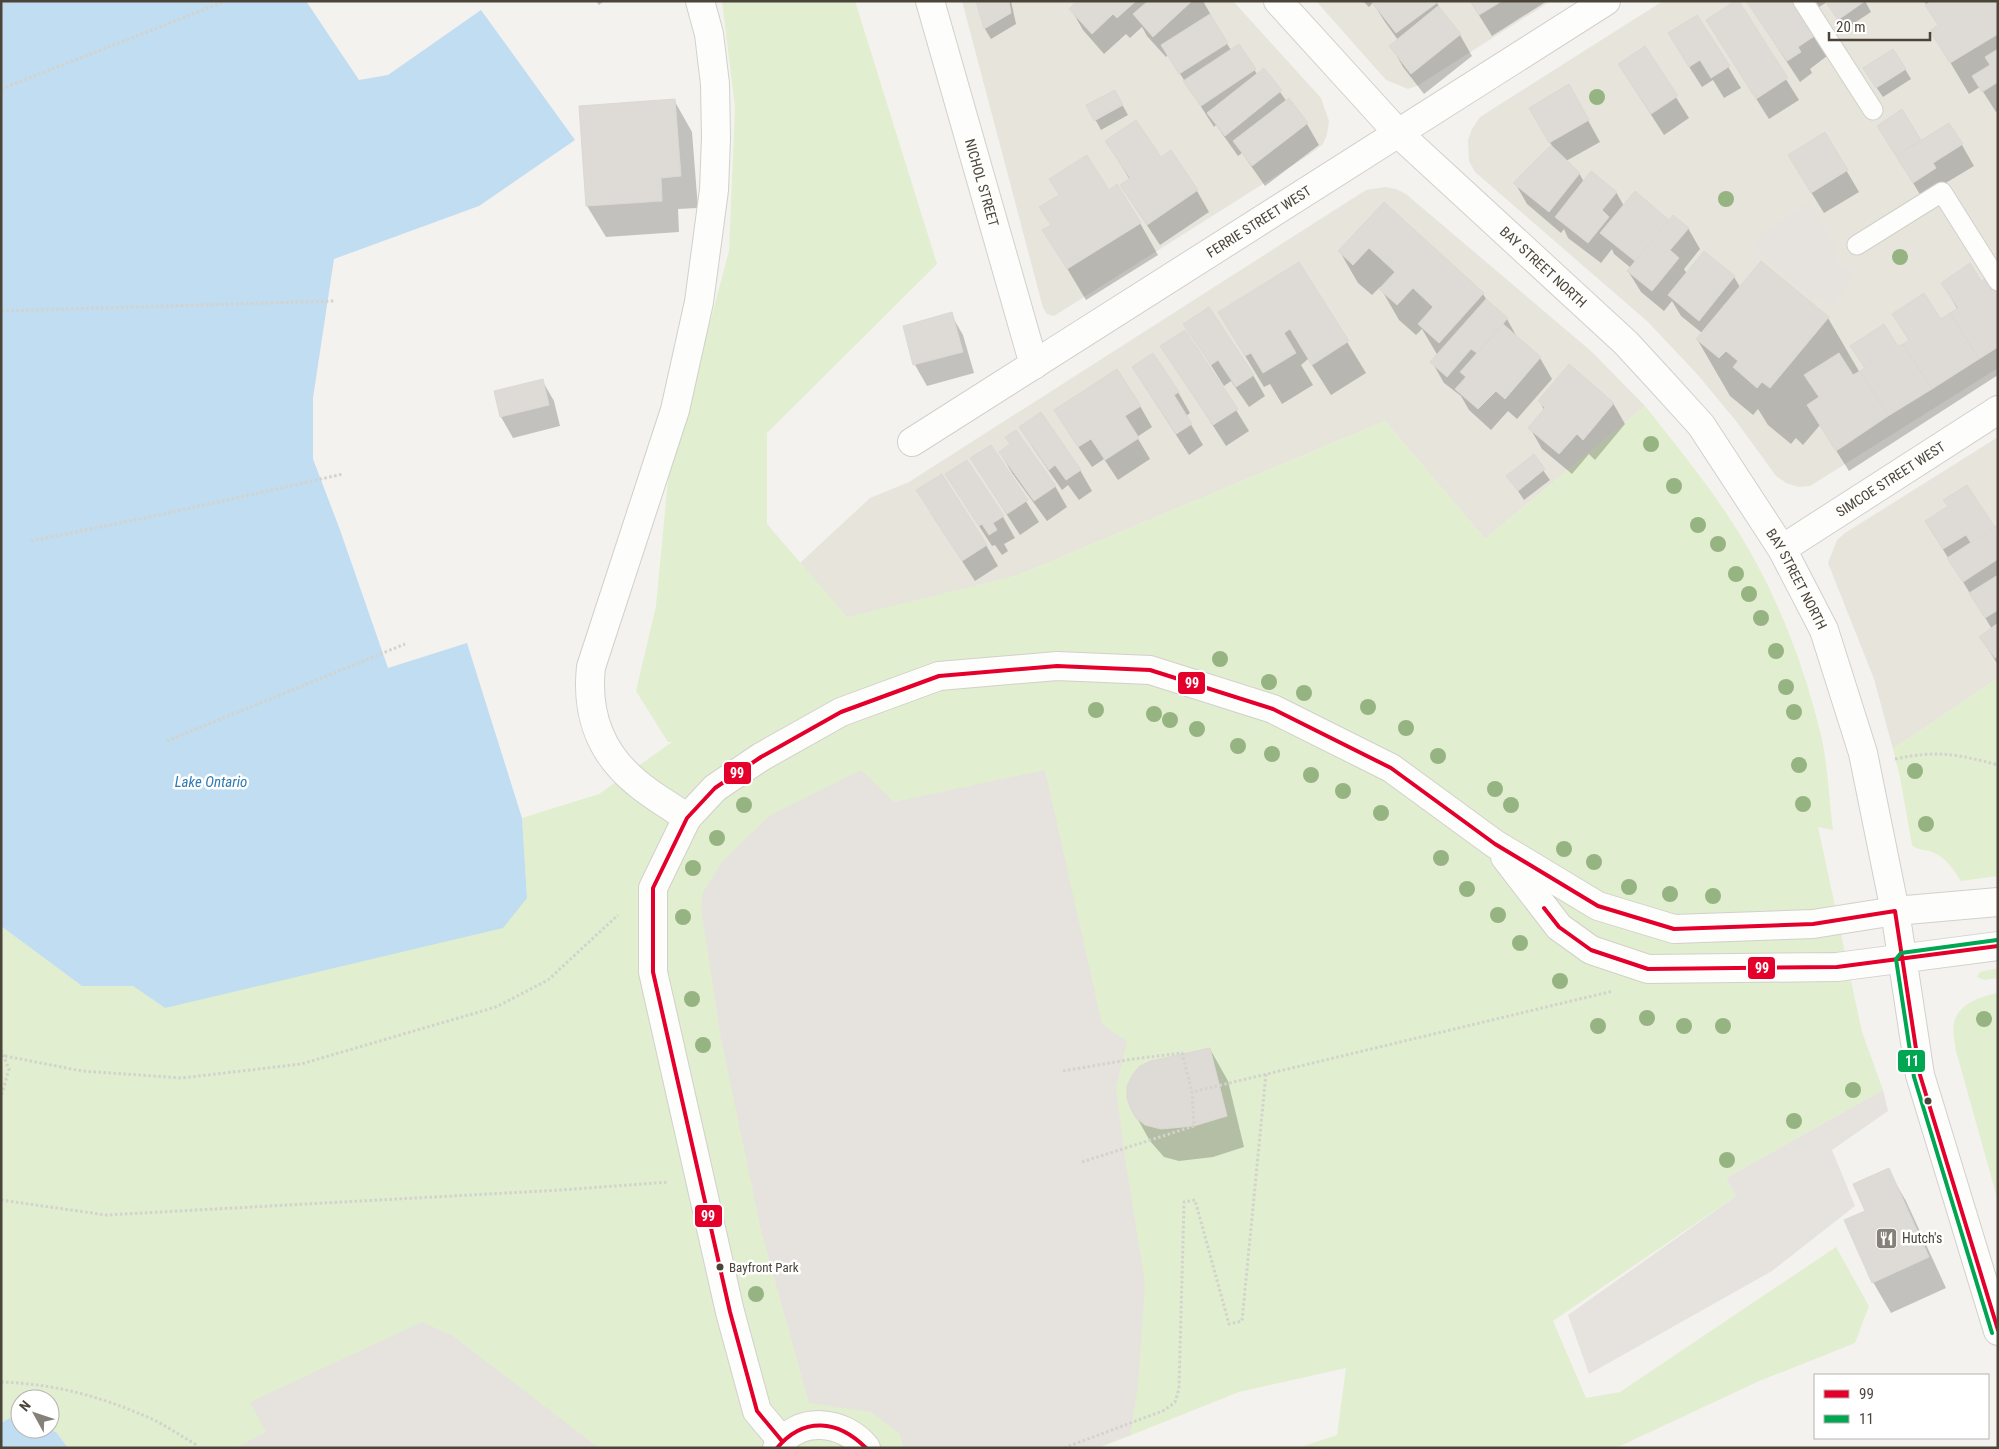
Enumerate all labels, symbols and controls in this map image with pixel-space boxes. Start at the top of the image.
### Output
scale bar [1829,10,1930,42]
text: 20 m [1836,18,1866,36]
street label: NICHOL STREET [962,137,1002,228]
street label: FERRIE STREET WEST [1204,182,1314,261]
street label: BAY STREET NORTH [1497,223,1590,311]
street label: SIMCOE STREET WEST [1833,438,1948,520]
street label: BAY STREET NORTH [1763,526,1830,632]
line badge: 99 [1177,671,1206,695]
text: 99 [1185,675,1199,691]
line badge: 99 [723,761,752,785]
text: 99 [730,765,744,781]
water label: Lake Ontario [175,773,247,791]
line badge: 99 [1747,956,1776,980]
text: 99 [1755,960,1769,976]
line badge: 11 [1897,1049,1926,1073]
text: 11 [1905,1053,1919,1069]
unlabelled marker [1923,1096,1933,1106]
line badge: 99 [694,1204,723,1228]
text: 99 [701,1208,715,1224]
restaurant icon: Hutch's [1874,1226,1898,1250]
place label: Hutch's [1902,1230,1942,1246]
place label: Bayfront Park [729,1260,799,1275]
marker: Bayfront Park [715,1262,725,1272]
legend [1814,1374,1989,1439]
text: 99 [1859,1385,1874,1403]
north arrow [10,1389,60,1439]
text: N [16,1397,34,1414]
text: 11 [1859,1410,1874,1428]

